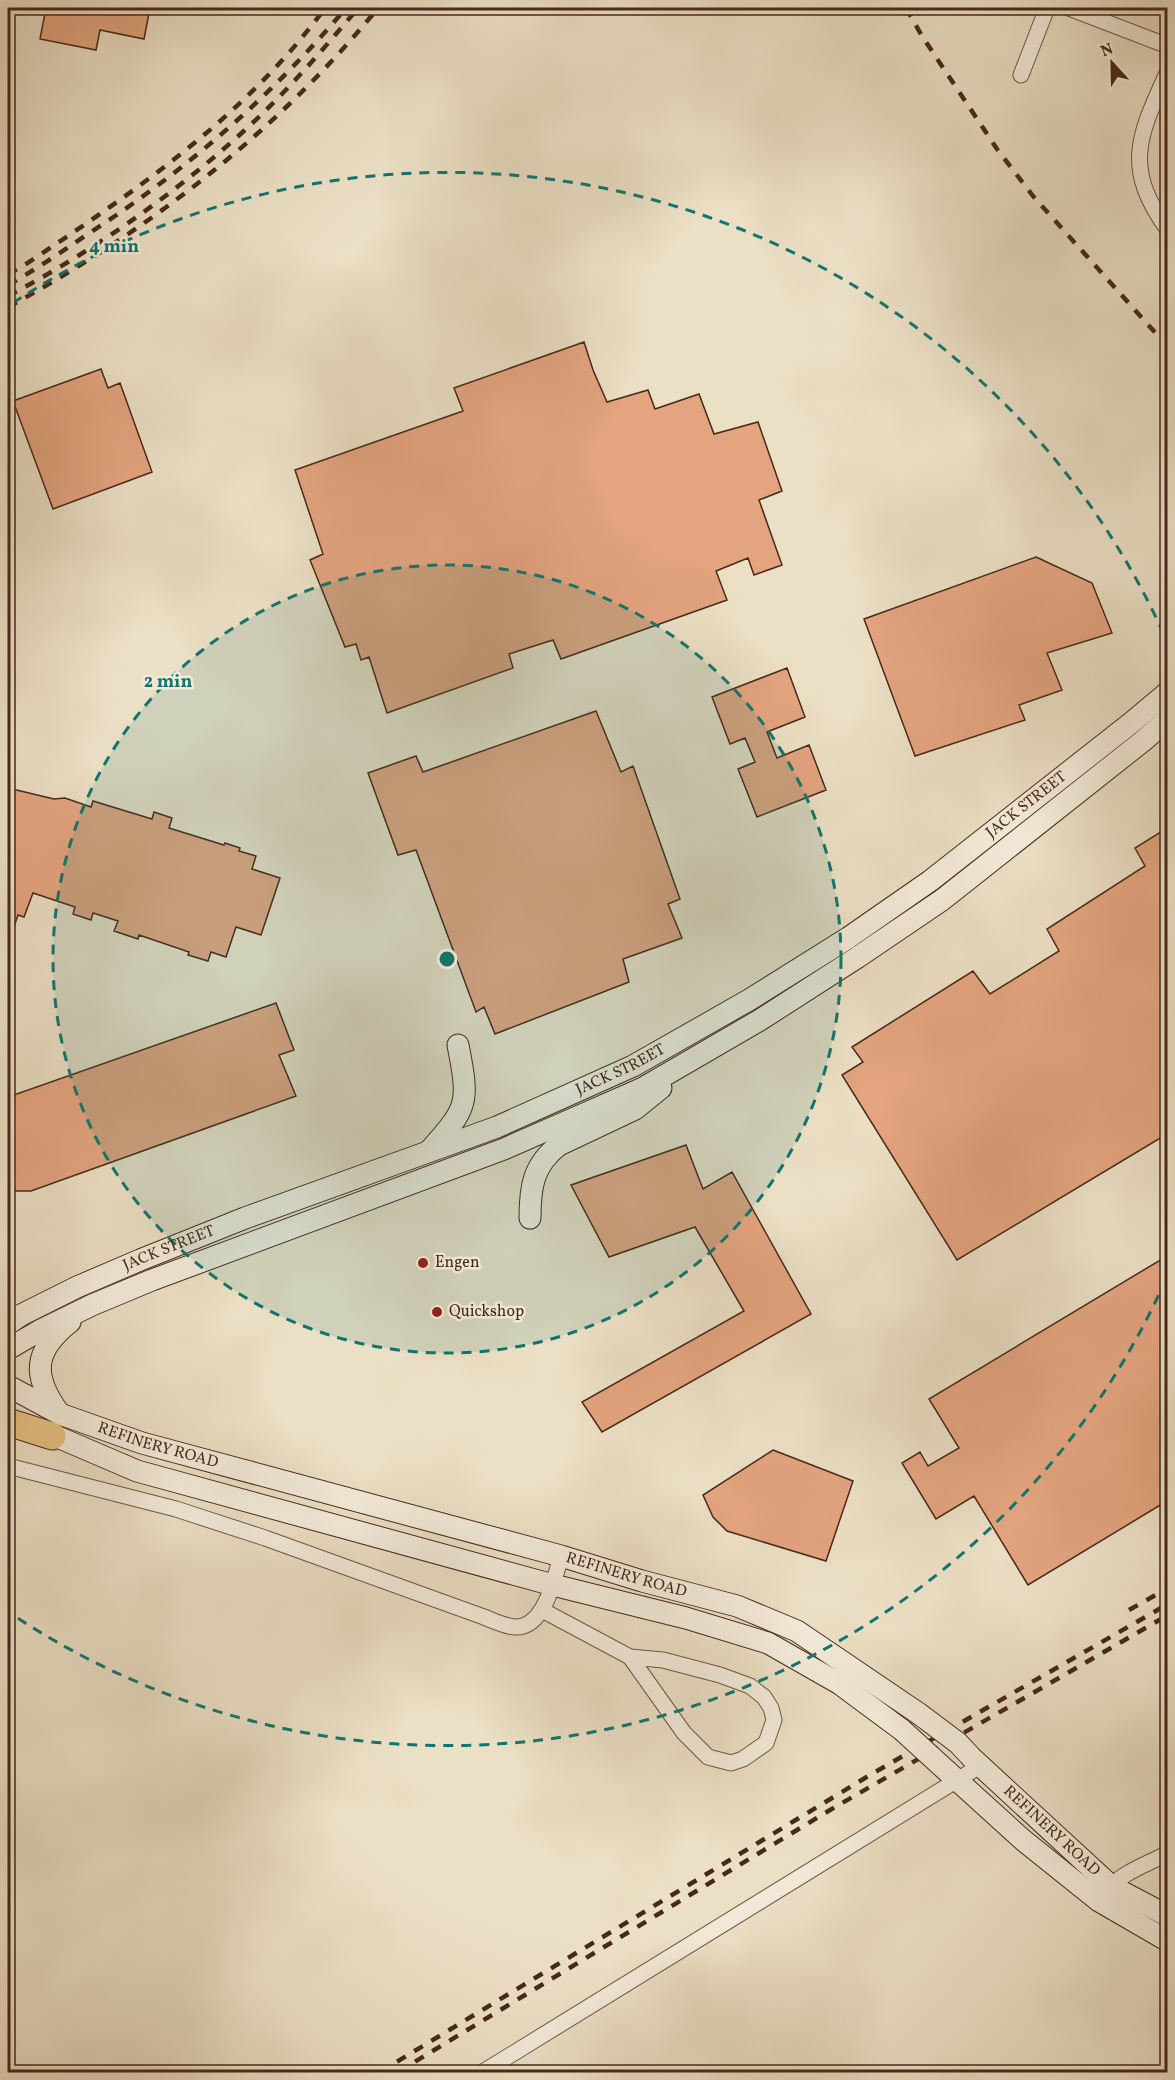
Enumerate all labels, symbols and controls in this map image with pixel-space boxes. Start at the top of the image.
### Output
north arrow [1082,33,1142,93]
text: N [1098,38,1117,63]
text: 4 min [89,235,139,260]
text: 2 min [144,670,192,695]
street label: JACK STREET [982,766,1072,844]
centre of rings [437,949,457,969]
street label: JACK STREET [572,1039,669,1101]
street label: JACK STREET [120,1220,218,1277]
place label: Engen [435,1252,479,1274]
marker: Engen [416,1256,430,1270]
place label: Quickshop [449,1301,524,1323]
marker: Quickshop [430,1305,444,1319]
street label: REFINERY ROAD [94,1417,221,1474]
street label: REFINERY ROAD [563,1547,689,1603]
street label: REFINERY ROAD [998,1781,1105,1882]

